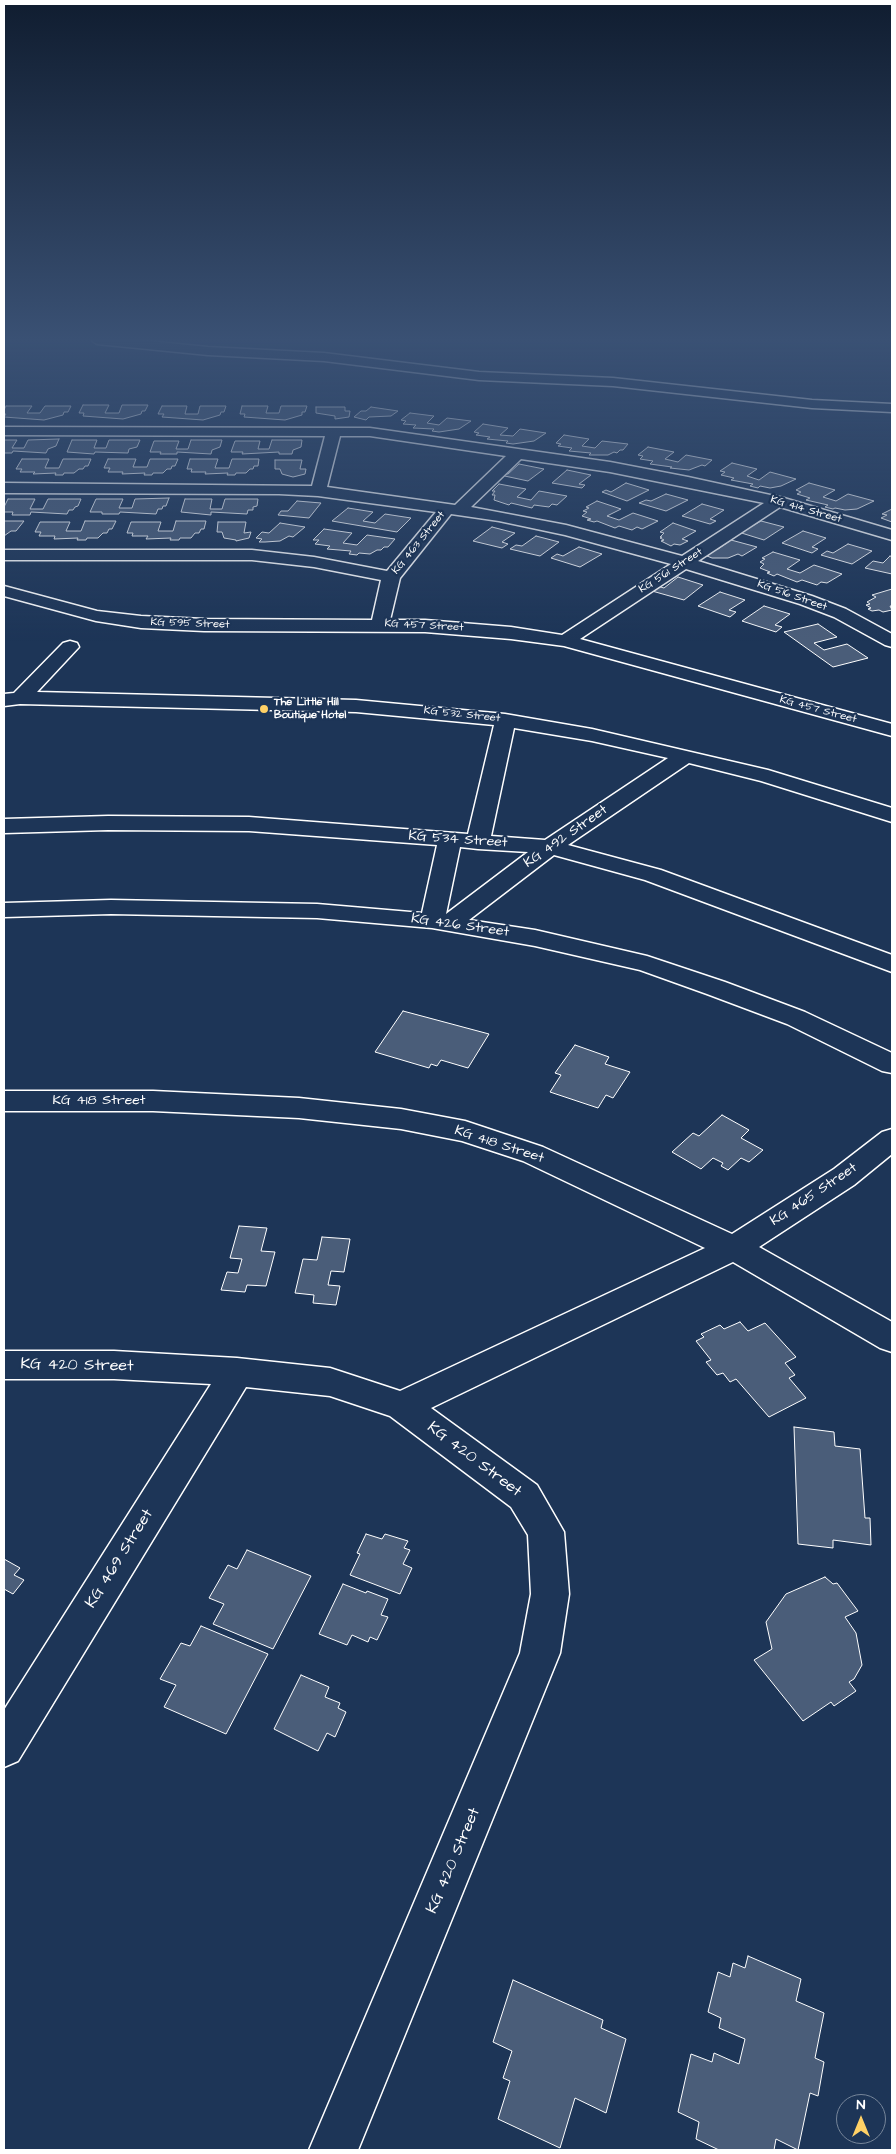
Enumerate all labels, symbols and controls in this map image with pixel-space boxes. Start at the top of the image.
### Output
street label: KG 414 Street [769,494,843,526]
street label: KG 463 Street [390,509,448,577]
street label: KG 561 Street [637,546,705,596]
street label: KG 516 Street [755,578,829,614]
street label: KG 595 Street [150,616,230,632]
street label: KG 457 Street [384,617,464,635]
street label: KG 457 Street [778,693,858,727]
place label: The Little Hill Boutique Hotel [274,696,346,722]
marker: The Little Hill Boutique Hotel [258,703,270,715]
street label: KG 532 Street [423,704,501,726]
street label: KG 492 Street [521,802,611,872]
street label: KG 534 Street [408,828,508,852]
street label: KG 426 Street [410,911,510,941]
street label: KG 418 Street [53,1093,145,1109]
street label: KG 418 Street [452,1123,546,1167]
street label: KG 465 Street [768,1160,860,1230]
street label: KG 420 Street [20,1355,134,1377]
street label: KG 420 Street [423,1418,525,1502]
street label: KG 469 Street [82,1506,158,1612]
street label: KG 420 Street [423,1805,485,1917]
north arrow [836,2094,886,2144]
text: N [857,2095,865,2115]

